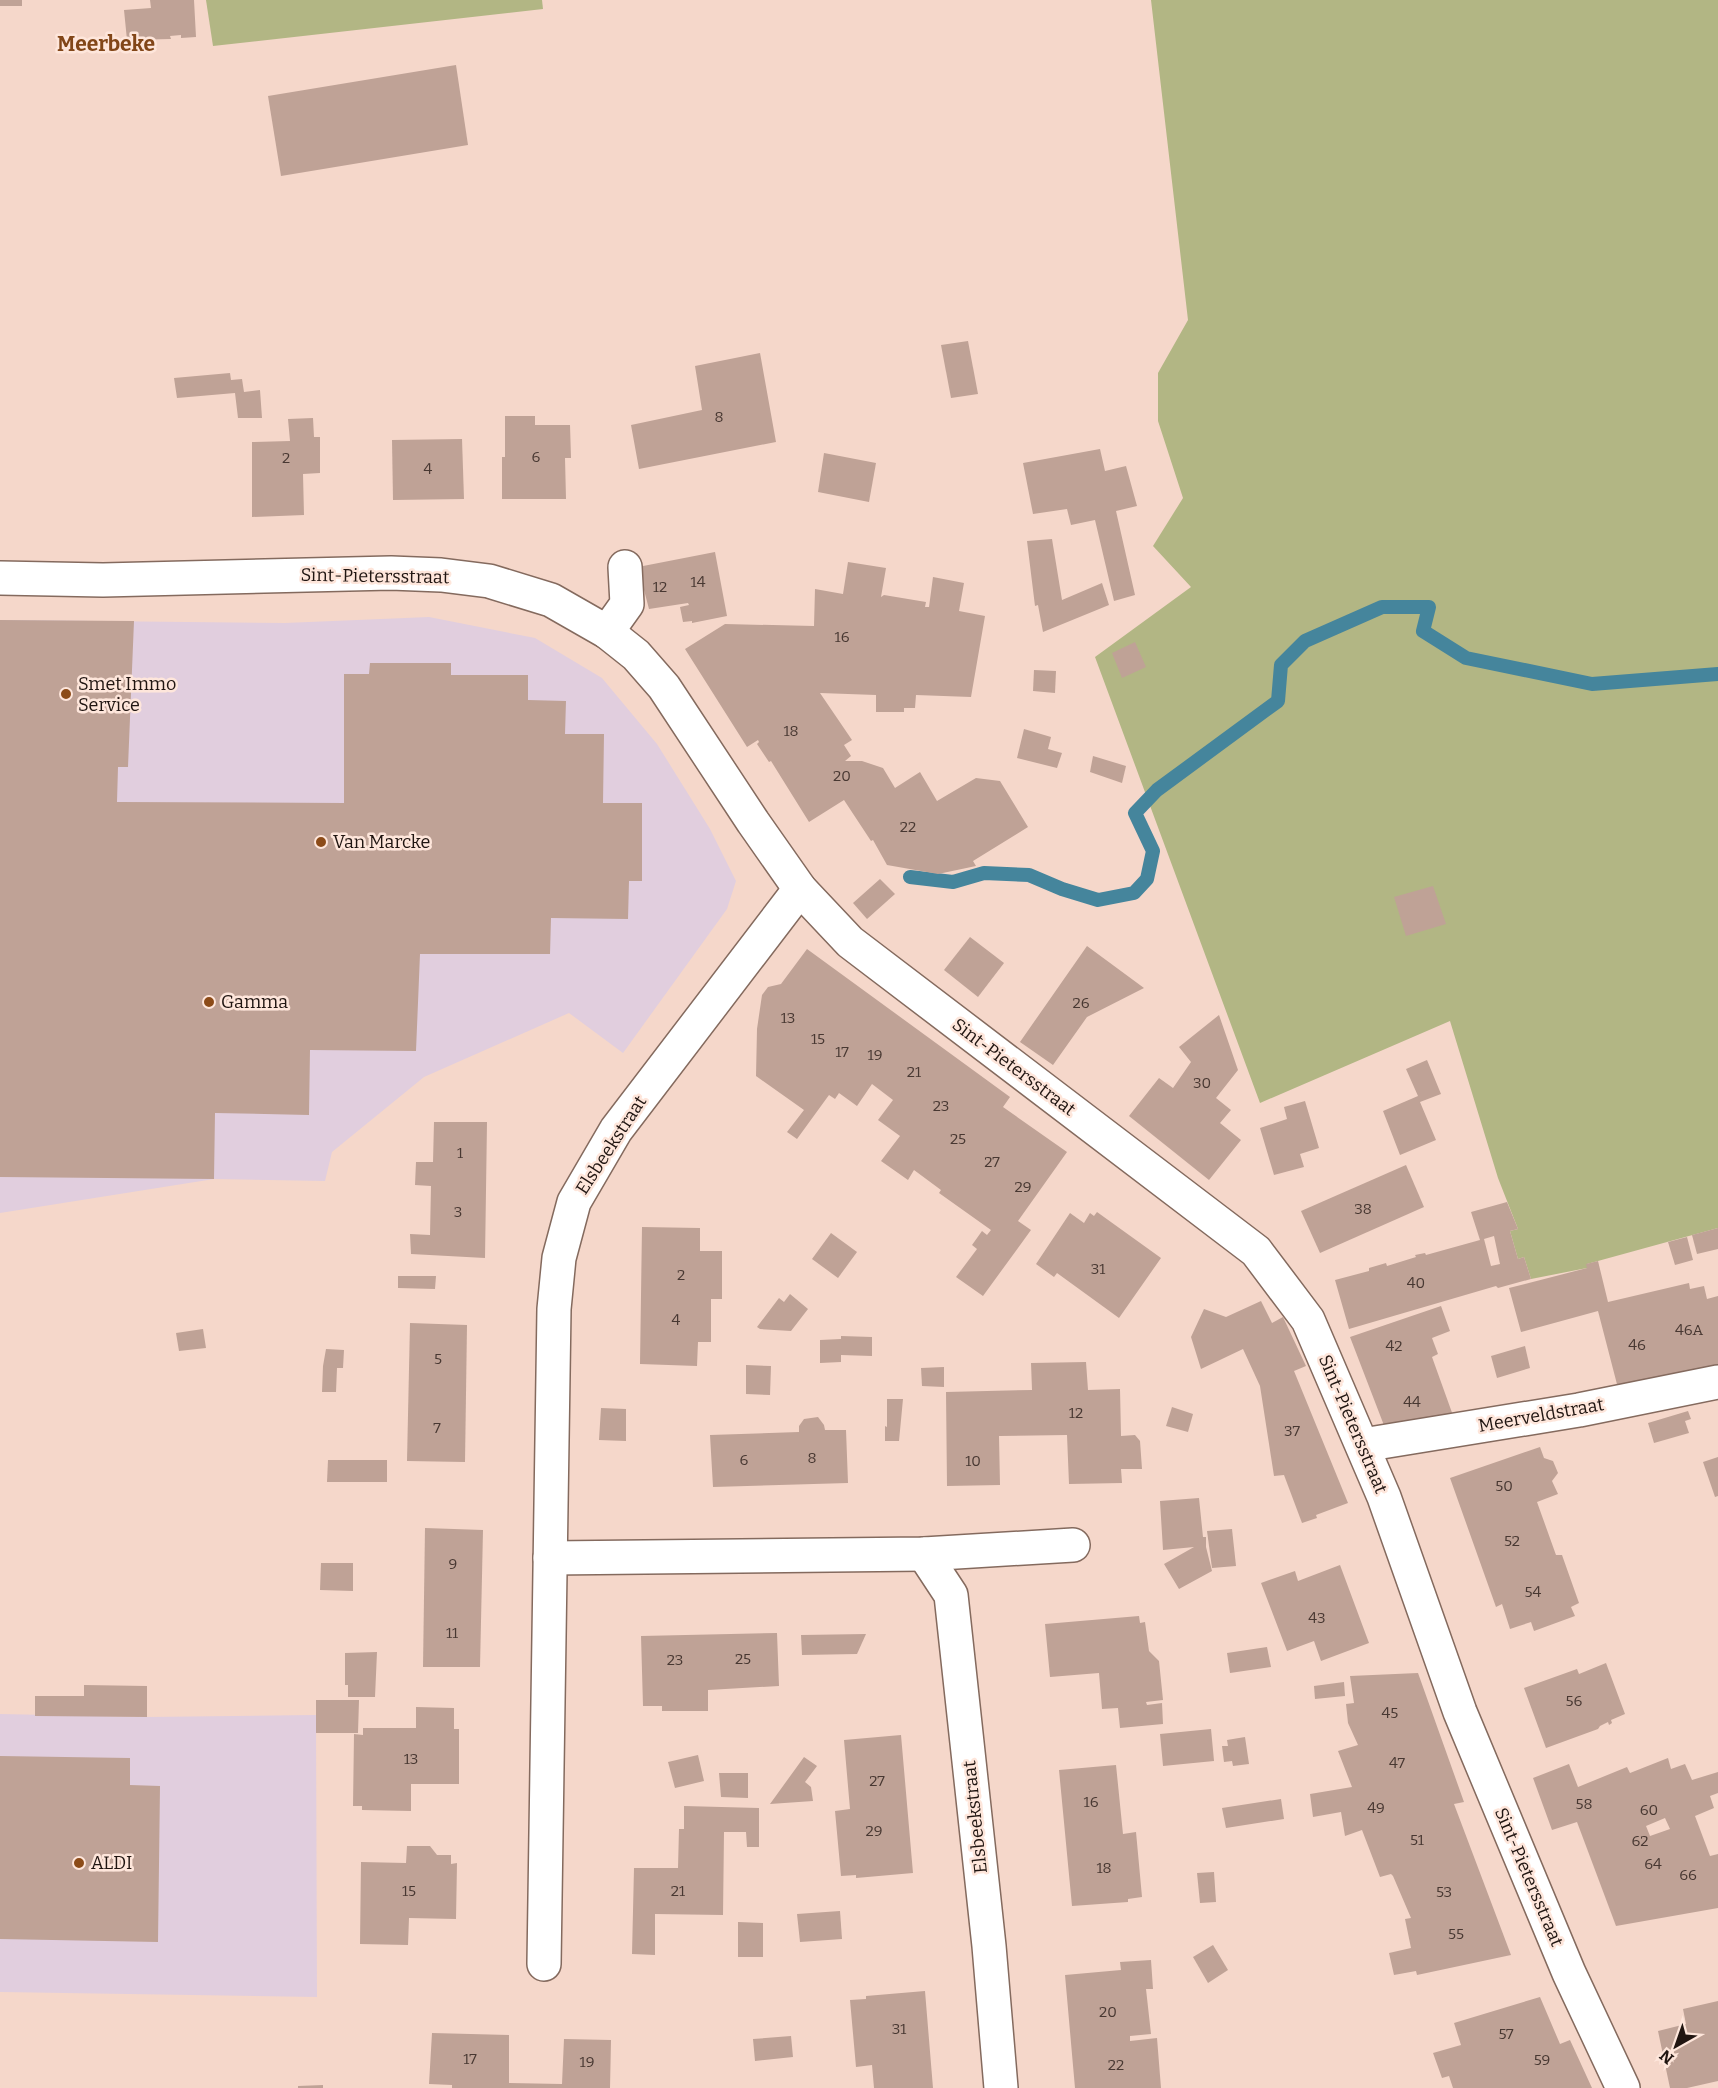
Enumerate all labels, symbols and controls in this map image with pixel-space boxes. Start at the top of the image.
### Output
district label: Meerbeke [57,31,155,57]
house number: 8 [714,408,724,426]
house number: 6 [532,448,541,466]
house number: 2 [282,449,290,467]
house number: 4 [424,460,433,478]
street label: Sint-Pietersstraat [300,564,450,588]
house number: 14 [691,573,706,591]
house number: 12 [653,578,667,596]
house number: 16 [835,628,850,646]
place label: Smet Immo Service [78,673,176,716]
marker: Smet Immo Service [59,687,73,701]
house number: 18 [783,722,799,740]
house number: 20 [833,767,851,785]
house number: 22 [900,818,916,836]
place label: Van Marcke [333,831,430,853]
marker: Van Marcke [314,835,328,849]
place label: Gamma [221,991,288,1013]
house number: 26 [1073,994,1090,1012]
marker: Gamma [202,995,216,1009]
house number: 13 [781,1009,795,1027]
street label: Sint-Pietersstraat [948,1013,1080,1121]
house number: 15 [811,1030,825,1048]
house number: 17 [835,1043,849,1061]
house number: 19 [868,1046,882,1064]
house number: 21 [907,1063,921,1081]
house number: 30 [1193,1074,1211,1092]
street label: Elsbeekstraat [571,1091,651,1199]
house number: 23 [933,1097,949,1115]
house number: 25 [950,1130,966,1148]
house number: 1 [457,1144,463,1162]
house number: 27 [984,1153,1000,1171]
house number: 29 [1015,1178,1031,1196]
house number: 38 [1354,1200,1372,1218]
house number: 3 [454,1203,462,1221]
house number: 31 [1091,1260,1105,1278]
house number: 2 [677,1266,685,1284]
house number: 40 [1407,1274,1425,1292]
house number: 4 [672,1311,681,1329]
house number: 46A [1675,1321,1703,1339]
house number: 46 [1628,1336,1646,1354]
house number: 42 [1386,1337,1402,1355]
house number: 5 [434,1350,442,1368]
street label: Sint-Pietersstraat [1314,1351,1392,1497]
house number: 44 [1403,1393,1421,1411]
street label: Meerveldstraat [1477,1393,1606,1437]
house number: 12 [1069,1404,1083,1422]
house number: 7 [433,1419,441,1437]
house number: 37 [1284,1422,1301,1440]
house number: 8 [807,1449,817,1467]
house number: 6 [740,1451,749,1469]
house number: 10 [965,1452,981,1470]
house number: 50 [1495,1477,1513,1495]
house number: 52 [1504,1532,1520,1550]
house number: 9 [449,1555,457,1573]
house number: 54 [1525,1583,1542,1601]
house number: 43 [1308,1609,1326,1627]
house number: 11 [446,1624,458,1642]
house number: 25 [735,1650,751,1668]
house number: 23 [667,1651,683,1669]
house number: 56 [1566,1692,1583,1710]
house number: 45 [1382,1704,1398,1722]
house number: 13 [404,1750,418,1768]
house number: 47 [1389,1754,1406,1772]
street label: Elsbeekstraat [958,1759,992,1875]
house number: 27 [869,1772,885,1790]
house number: 16 [1084,1793,1099,1811]
house number: 58 [1575,1795,1593,1813]
house number: 49 [1367,1799,1385,1817]
house number: 60 [1640,1801,1658,1819]
street label: Sint-Pietersstraat [1490,1804,1568,1950]
house number: 29 [866,1822,882,1840]
house number: 51 [1410,1831,1424,1849]
house number: 62 [1632,1832,1648,1850]
place label: ALDI [91,1852,132,1874]
house number: 64 [1644,1855,1662,1873]
marker: ALDI [72,1856,86,1870]
house number: 18 [1096,1859,1112,1877]
house number: 66 [1679,1866,1697,1884]
house number: 15 [402,1882,416,1900]
house number: 21 [671,1882,685,1900]
house number: 53 [1436,1883,1452,1901]
house number: 55 [1448,1925,1464,1943]
house number: 20 [1099,2003,1117,2021]
north arrow [1646,2016,1706,2076]
house number: 31 [892,2020,906,2038]
house number: 57 [1498,2025,1514,2043]
text: N [1656,2046,1678,2068]
house number: 17 [463,2050,477,2068]
house number: 59 [1534,2051,1550,2069]
house number: 19 [580,2053,594,2071]
house number: 22 [1108,2056,1124,2074]

